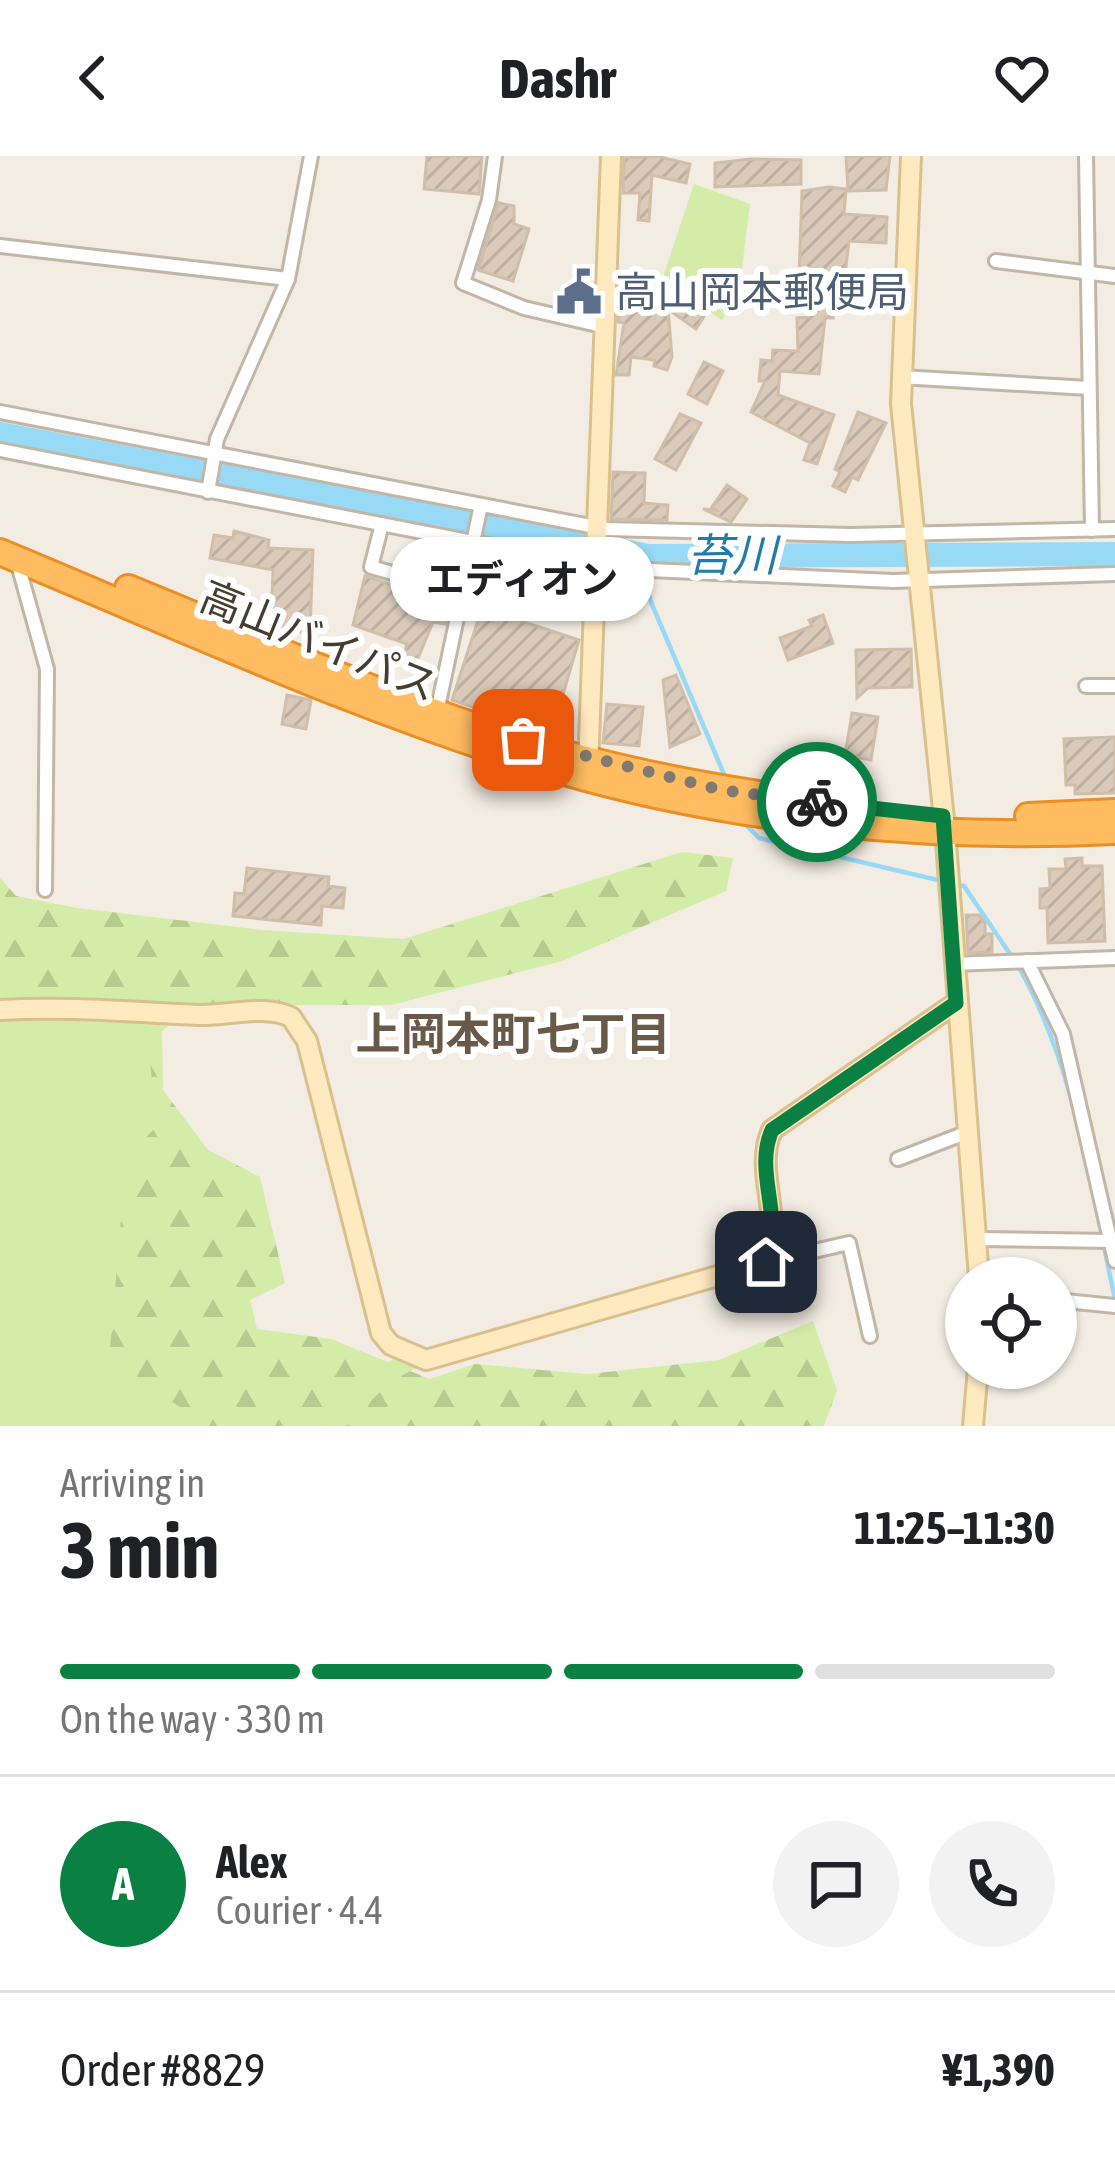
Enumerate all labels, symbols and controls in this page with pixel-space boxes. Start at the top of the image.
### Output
icon: back [60,45,126,111]
icon: heart [989,45,1055,111]
text: Dashr [499,48,616,109]
public building icon: 高山岡本郵便局 [554,267,604,317]
place label: 高山岡本郵便局 [615,268,909,316]
water label: 苔川 [687,529,781,581]
callout: エディオン [391,536,655,620]
text: エディオン [426,557,618,601]
street label: 高山バイパス [194,572,444,710]
pin [472,689,574,791]
icon: bag [490,707,556,773]
courier [757,742,877,862]
icon: bike [784,769,850,835]
district label: 上岡本町七丁目 [355,1008,671,1060]
pin [715,1211,817,1313]
icon: home [733,1229,799,1295]
map controls [945,1257,1077,1389]
button: locate [945,1257,1077,1389]
text: Arriving in [60,1461,205,1505]
text: 11:25–11:30 [854,1502,1055,1554]
text: 3 min [60,1505,219,1595]
text: On the way · 330 m [60,1697,325,1741]
button: chat [773,1821,899,1947]
button: phone [929,1821,1055,1947]
text: Alex [216,1836,288,1888]
text: A [112,1858,134,1910]
text: Courier · 4.4 [216,1888,383,1932]
text: Order #8829 [60,2044,265,2096]
text: ¥1,390 [942,2044,1055,2096]

